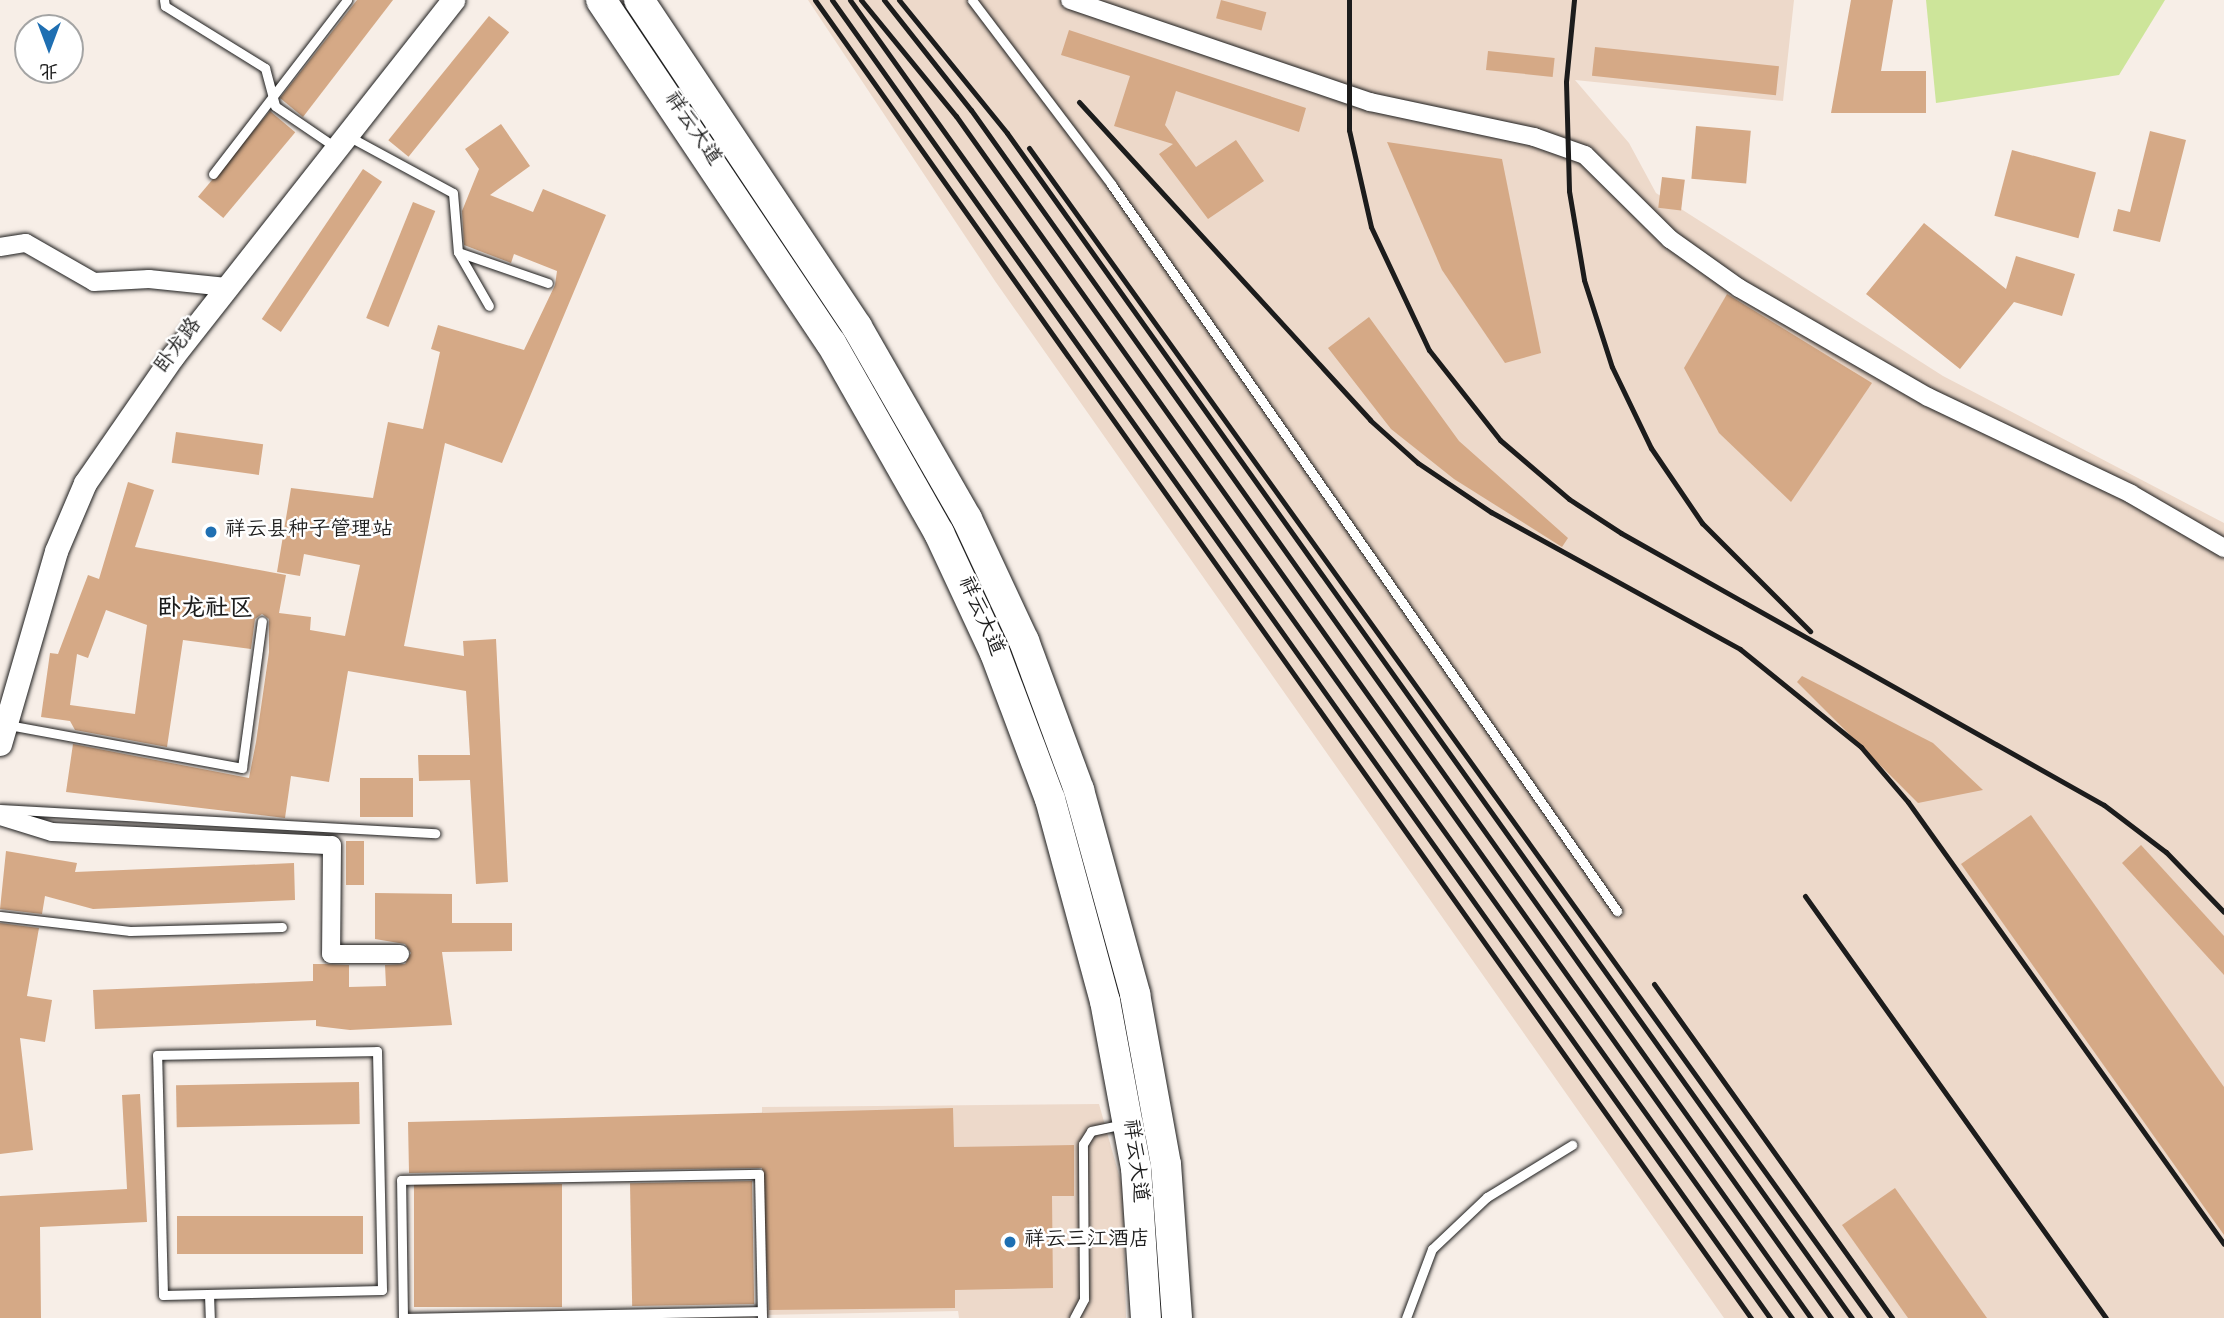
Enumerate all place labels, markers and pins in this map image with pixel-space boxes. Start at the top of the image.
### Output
place label: 祥云县种子管理站 [225,519,393,545]
marker: 祥云县种子管理站 [203,524,219,540]
place label: 祥云三江酒店 [1024,1229,1150,1255]
marker: 祥云三江酒店 [1002,1234,1018,1250]

